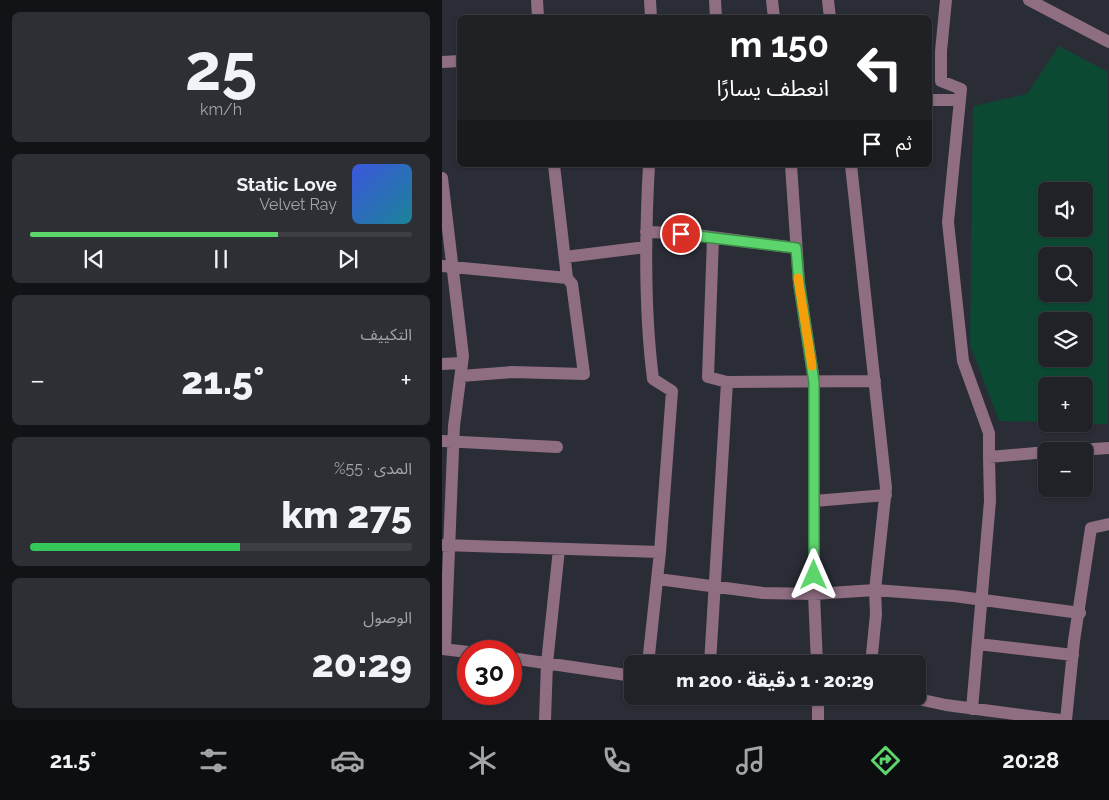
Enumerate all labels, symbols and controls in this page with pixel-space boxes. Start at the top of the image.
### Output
text: 150 m [730,24,829,65]
text: 25 [185,29,257,105]
icon: left [847,35,912,100]
text: انعطف يسارًا [717,75,829,101]
text: km/h [200,100,242,119]
icon: arrive [858,130,886,158]
text: ثم [896,132,912,154]
text: Static Love [236,173,337,195]
map controls [1038,182,1093,497]
button: sound [1038,182,1093,237]
text: Velvet Ray [259,195,337,214]
pin [660,213,702,255]
icon: arrive [667,220,695,248]
icon: previous [80,245,108,273]
icon: pause [207,245,235,273]
icon: next [334,245,362,273]
button: search [1038,247,1093,302]
button: layers [1038,312,1093,367]
text: التكييف [360,325,412,344]
text: 21.5° [181,358,264,403]
text: − [30,364,45,397]
text: + [400,364,412,397]
button: + [1038,377,1093,432]
button: − [1038,442,1093,497]
text: المدى · 55% [334,459,412,478]
text: 275 km [281,492,412,537]
position arrow [787,548,839,600]
text: الوصول [363,608,412,627]
speed limit sign: 30 [457,640,522,705]
text: 20:29 [312,641,412,686]
text: 20:29 · 1 دقيقة · 200 m [676,669,874,691]
icon: filters [196,743,231,778]
icon: car [330,743,365,778]
icon: climate [465,743,500,778]
icon: phone [599,743,634,778]
icon: music [733,743,768,778]
icon: directions [868,743,903,778]
text: 21.5° [50,747,96,773]
text: 20:28 [1002,747,1059,773]

